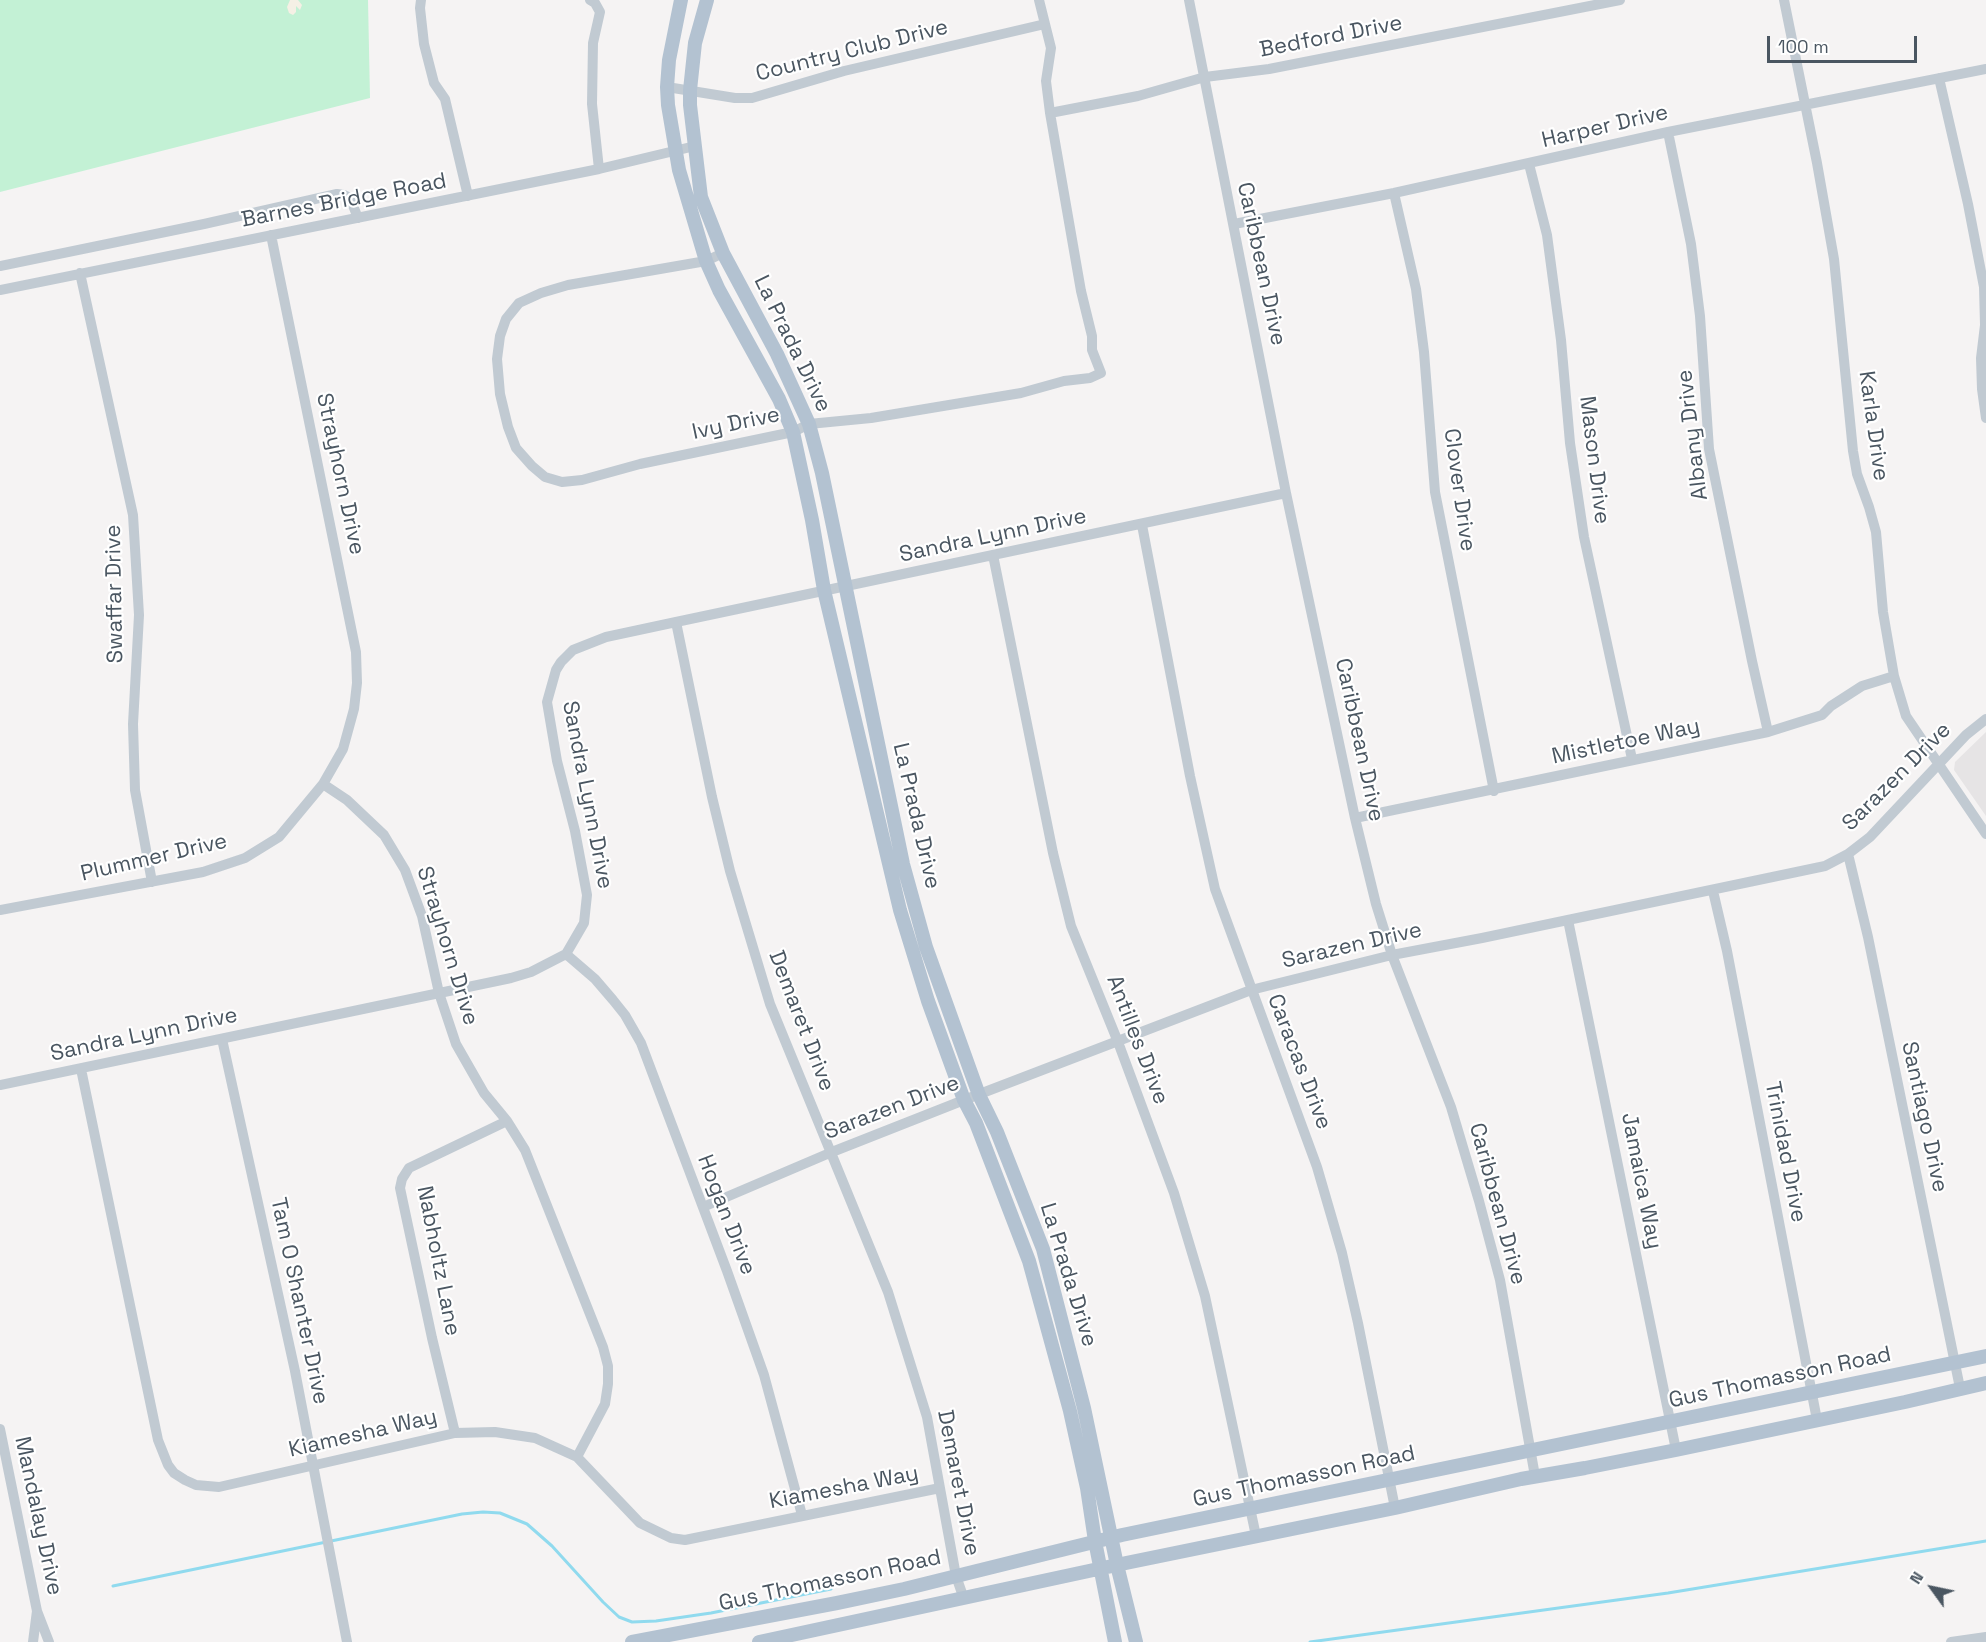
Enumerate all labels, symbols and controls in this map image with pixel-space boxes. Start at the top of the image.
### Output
street label: Bedford Drive [1257,10,1405,64]
street label: Country Club Drive [753,14,951,88]
scale bar [1770,24,1920,62]
text: 100 m [1778,35,1829,58]
street label: Harper Drive [1539,100,1671,154]
street label: Barnes Bridge Road [239,168,449,234]
street label: Caribbean Drive [1231,180,1291,348]
street label: La Prada Drive [747,271,837,417]
street label: Albany Drive [1672,368,1714,502]
street label: Karla Drive [1852,369,1894,483]
street label: Strayhorn Drive [310,391,370,557]
street label: Mason Drive [1573,395,1615,525]
street label: Ivy Drive [690,402,782,446]
street label: Clover Drive [1437,427,1481,553]
street label: Sandra Lynn Drive [897,503,1089,569]
street label: Swaffar Drive [101,524,129,664]
street label: Caribbean Drive [1329,656,1389,824]
street label: Sandra Lynn Drive [556,699,618,891]
street label: Mistletoe Way [1550,713,1702,771]
street label: Sarazen Drive [1837,717,1957,837]
street label: La Prada Drive [886,740,946,892]
street label: Plummer Drive [78,828,230,888]
street label: Strayhorn Drive [410,863,484,1029]
street label: Sarazen Drive [1280,917,1424,975]
street label: Demaret Drive [762,947,840,1095]
street label: Antilles Drive [1100,972,1174,1108]
street label: Caracas Drive [1261,991,1337,1133]
street label: Sandra Lynn Drive [48,1002,240,1068]
street label: Santiago Drive [1895,1039,1953,1195]
street label: Sarazen Drive [821,1070,963,1146]
street label: Trinidad Drive [1758,1079,1812,1225]
street label: Jamaica Way [1615,1111,1667,1251]
street label: Caribbean Drive [1463,1120,1531,1288]
street label: Hogan Drive [691,1151,761,1279]
street label: Nabholtz Lane [411,1184,465,1338]
street label: Tam O Shanter Drive [264,1195,334,1407]
street label: La Prada Drive [1034,1200,1102,1350]
street label: Gus Thomasson Road [1666,1342,1894,1414]
street label: Kiamesha Way [286,1404,440,1464]
street label: Demaret Drive [931,1408,985,1558]
street label: Mandalay Drive [8,1434,68,1598]
street label: Gus Thomasson Road [1190,1441,1418,1513]
street label: Kiamesha Way [767,1461,921,1515]
street label: Gus Thomasson Road [716,1545,944,1617]
north arrow [1902,1558,1962,1618]
text: N [1905,1568,1928,1588]

